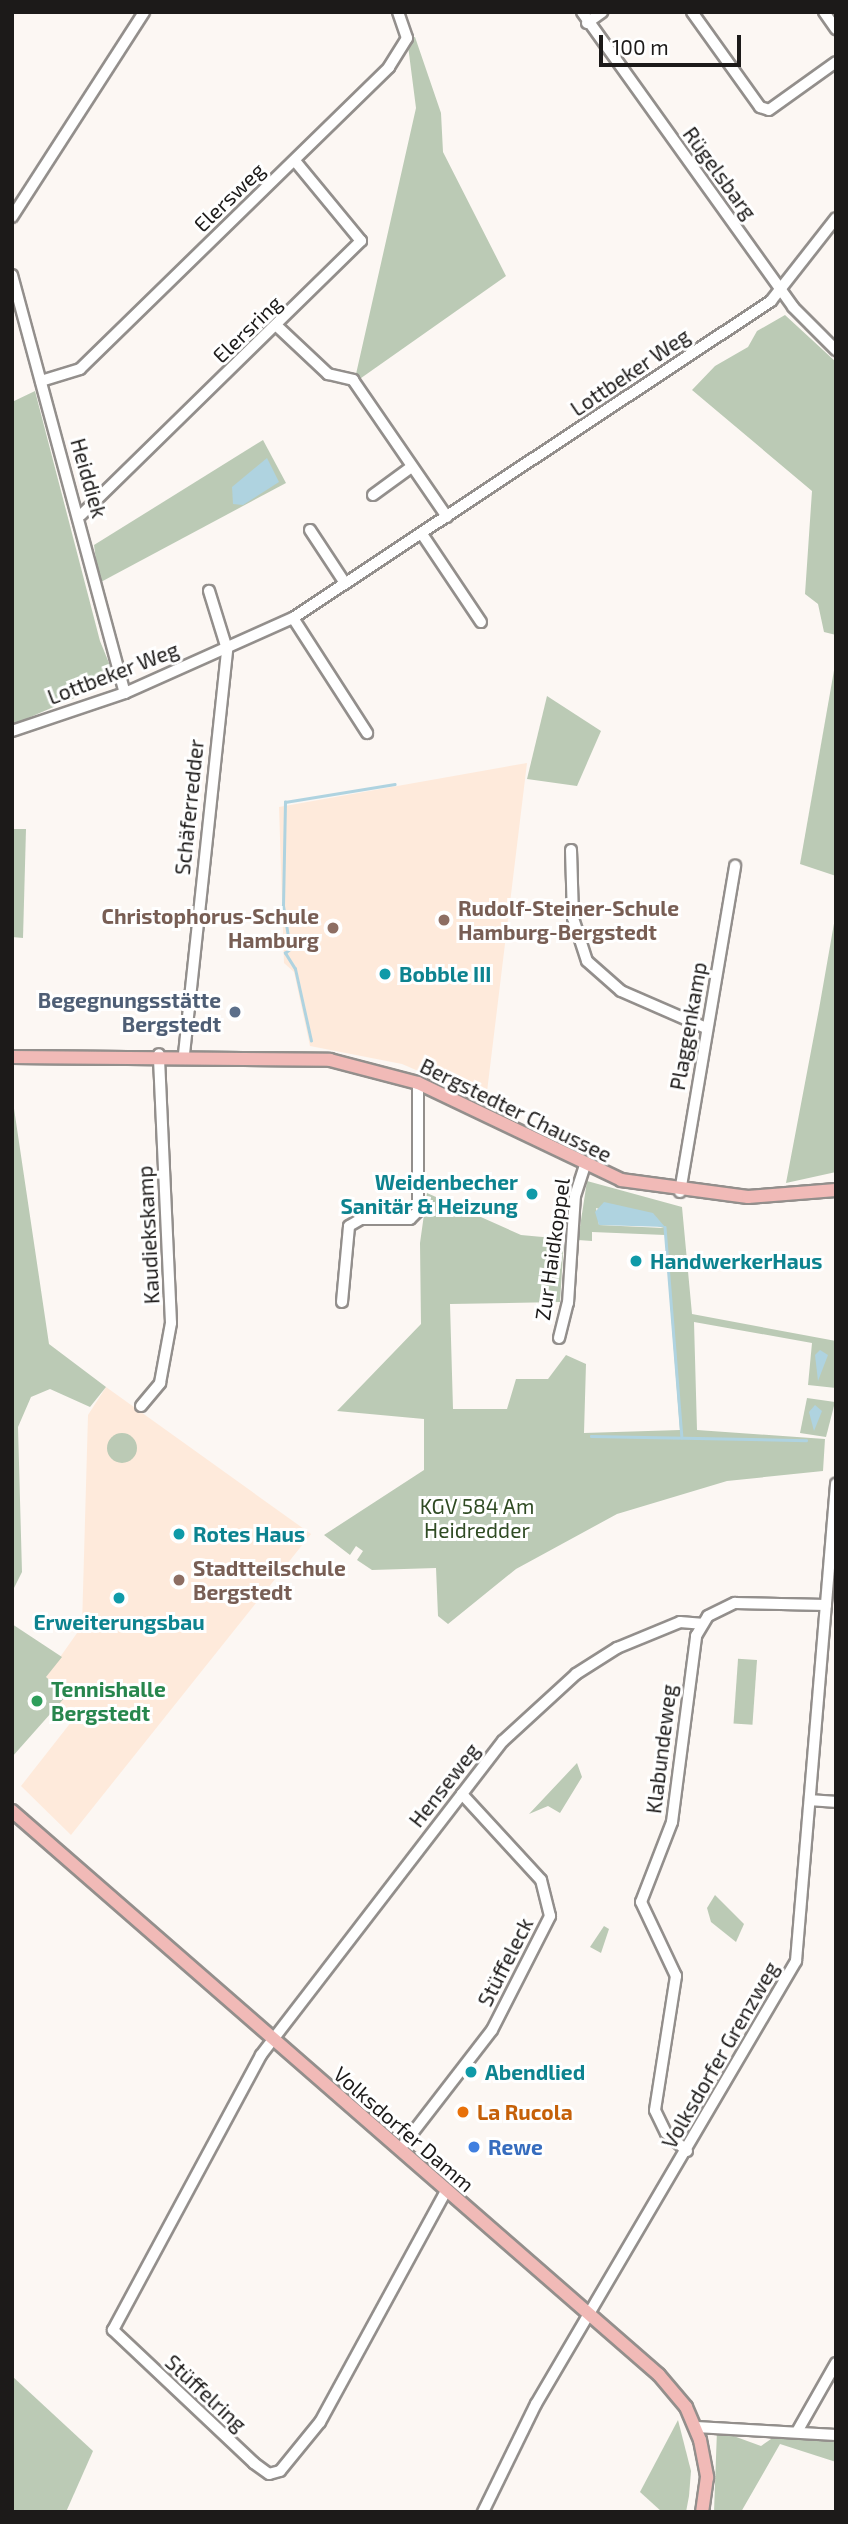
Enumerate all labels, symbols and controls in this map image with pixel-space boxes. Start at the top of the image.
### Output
scale bar [603,21,745,65]
text: 100 m [612,34,669,59]
street label: Rügelsbarg [678,122,762,224]
street label: Elersweg [188,157,270,237]
street label: Elersring [207,290,287,368]
street label: Lottbeker Weg [565,323,695,421]
street label: Heiddiek [66,435,112,521]
street label: Lottbeker Weg [44,636,182,710]
street label: Schäferredder [169,738,209,876]
place label: Rudolf-Steiner-Schule Hamburg-Bergstedt [458,895,679,945]
place label: Christophorus-Schule Hamburg [102,903,319,953]
marker: Rudolf-Steiner-Schule Hamburg-Bergstedt [436,912,452,928]
marker: Christophorus-Schule Hamburg [325,920,341,936]
street label: Plaggenkamp [664,960,712,1092]
place label: Bobble III [399,961,491,987]
marker: Bobble III [377,966,393,982]
place label: Begegnungsstätte Bergstedt [38,987,221,1037]
marker: Begegnungsstätte Bergstedt [227,1004,243,1020]
street label: Bergstedter Chaussee [416,1053,616,1167]
street label: Kaudiekskamp [132,1165,164,1305]
place label: Weidenbecher Sanitär & Heizung [340,1169,518,1219]
street label: Zur Haidkoppel [530,1176,574,1322]
marker: Weidenbecher Sanitär & Heizung [524,1186,540,1202]
place label: HandwerkerHaus [650,1248,822,1274]
marker: HandwerkerHaus [628,1253,644,1269]
park label: KGV 584 Am Heidredder [419,1493,535,1543]
place label: Rotes Haus [193,1521,305,1547]
marker: Rotes Haus [171,1526,187,1542]
place label: Stadtteilschule Bergstedt [193,1555,346,1605]
marker: Stadtteilschule Bergstedt [171,1572,187,1588]
marker: Erweiterungsbau [111,1590,127,1606]
place label: Erweiterungsbau [33,1609,205,1635]
place label: Tennishalle Bergstedt [51,1676,166,1726]
street label: Klabundeweg [641,1683,681,1815]
marker: Tennishalle Bergstedt [29,1693,45,1709]
street label: Henseweg [403,1738,485,1832]
street label: Stüffeleck [472,1913,538,2011]
street label: Volksdorfer Grenzweg [656,1957,784,2153]
place label: Abendlied [485,2059,585,2085]
street label: Volksdorfer Damm [328,2061,480,2197]
marker: Abendlied [463,2064,479,2080]
place label: La Rucola [477,2099,573,2125]
marker: La Rucola [455,2104,471,2120]
place label: Rewe [488,2134,543,2160]
marker: Rewe [466,2139,482,2155]
street label: Stüffelring [160,2349,252,2437]

